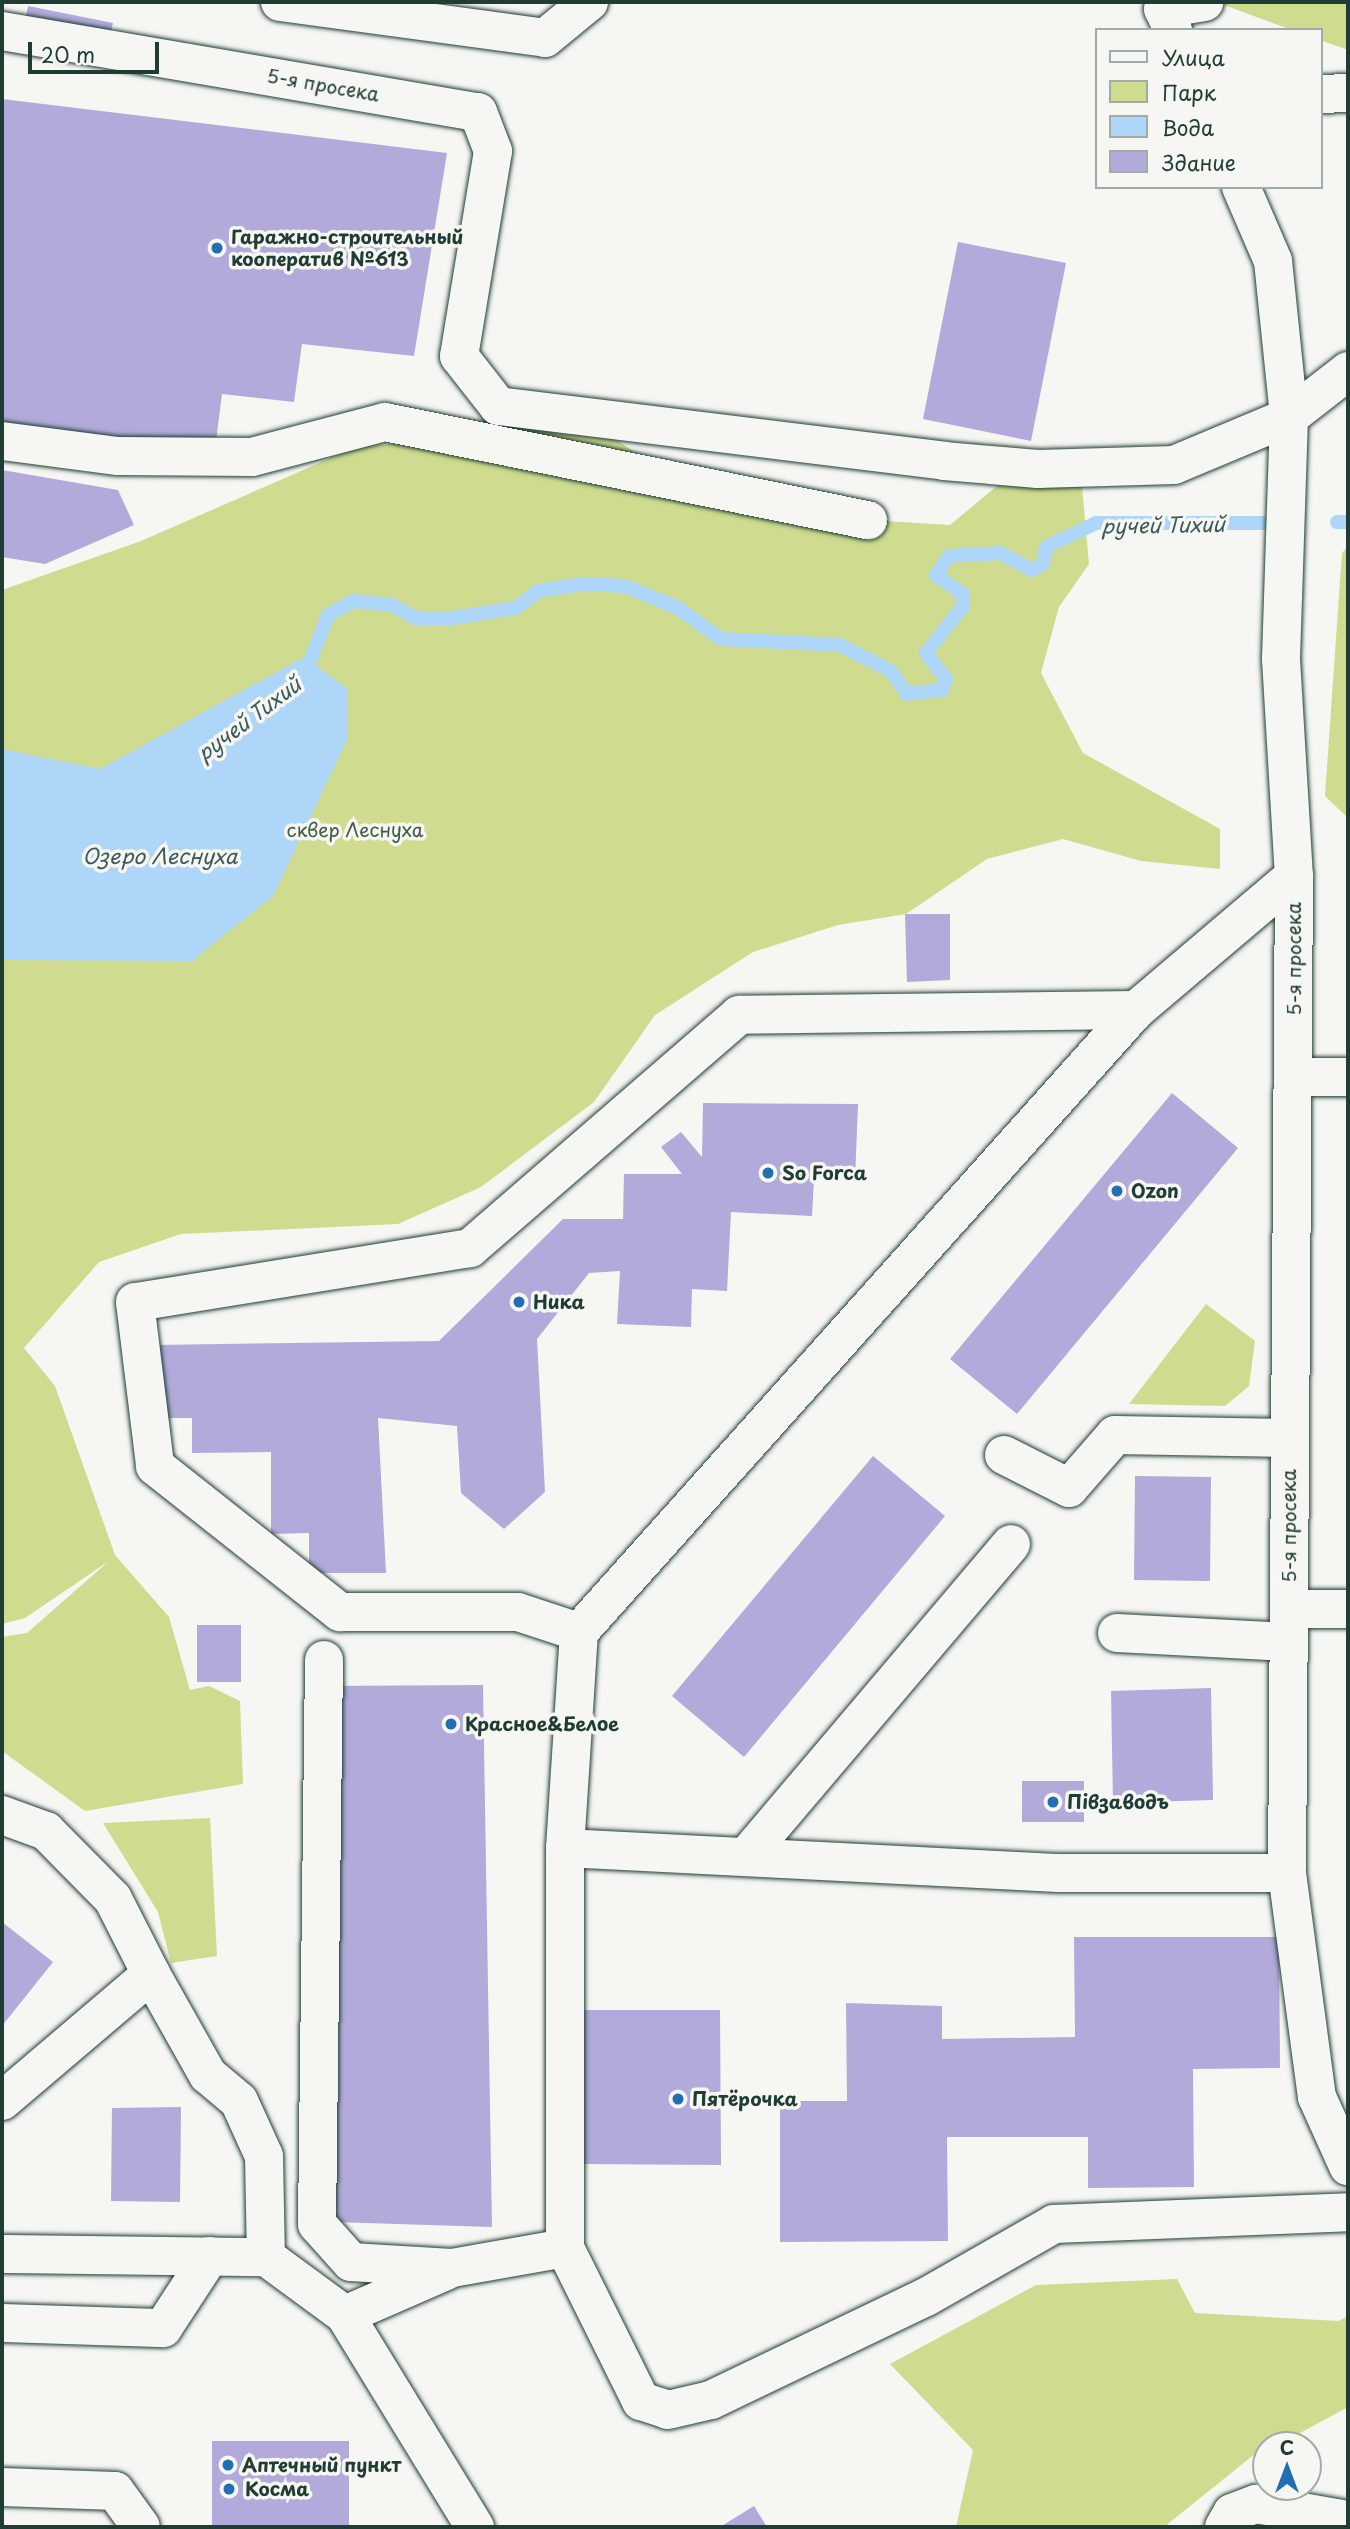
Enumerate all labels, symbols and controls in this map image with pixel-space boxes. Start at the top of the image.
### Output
scale bar [32,28,163,72]
legend [1094,28,1322,189]
text: 20 m [41,38,95,70]
text: Улица [1162,41,1225,73]
street label: 5-я просека [265,64,381,106]
text: Парк [1162,76,1216,108]
text: Вода [1162,111,1214,143]
text: Здание [1162,146,1236,178]
place label: Гаражно-строительный кооператив №613 [231,226,464,270]
marker: Гаражно-строительный кооператив №613 [209,240,225,256]
water label: ручей Тихий [1100,510,1226,538]
water label: ручей Тихий [191,670,305,766]
park label: сквер Леснуха [286,819,424,841]
water label: Озеро Леснуха [83,842,237,868]
street label: 5-я просека [1283,902,1305,1016]
place label: So Forca [782,1162,866,1184]
marker: So Forca [760,1165,776,1181]
place label: Ozon [1131,1180,1179,1202]
marker: Ozon [1109,1183,1125,1199]
place label: Ника [533,1291,585,1313]
marker: Ника [511,1294,527,1310]
street label: 5-я просека [1278,1469,1300,1583]
place label: Красное&Белое [465,1713,619,1735]
marker: Красное&Белое [443,1716,459,1732]
place label: Пiвзаводъ [1067,1791,1169,1813]
marker: Пiвзаводъ [1045,1794,1061,1810]
place label: Пятёрочка [692,2088,798,2110]
marker: Пятёрочка [670,2091,686,2107]
north arrow [1252,2431,1322,2501]
text: С [1280,2433,1294,2461]
place label: Аптечный пункт [242,2454,401,2476]
marker: Аптечный пункт [220,2457,236,2473]
place label: Косма [245,2478,309,2500]
marker: Косма [219,2479,239,2499]

